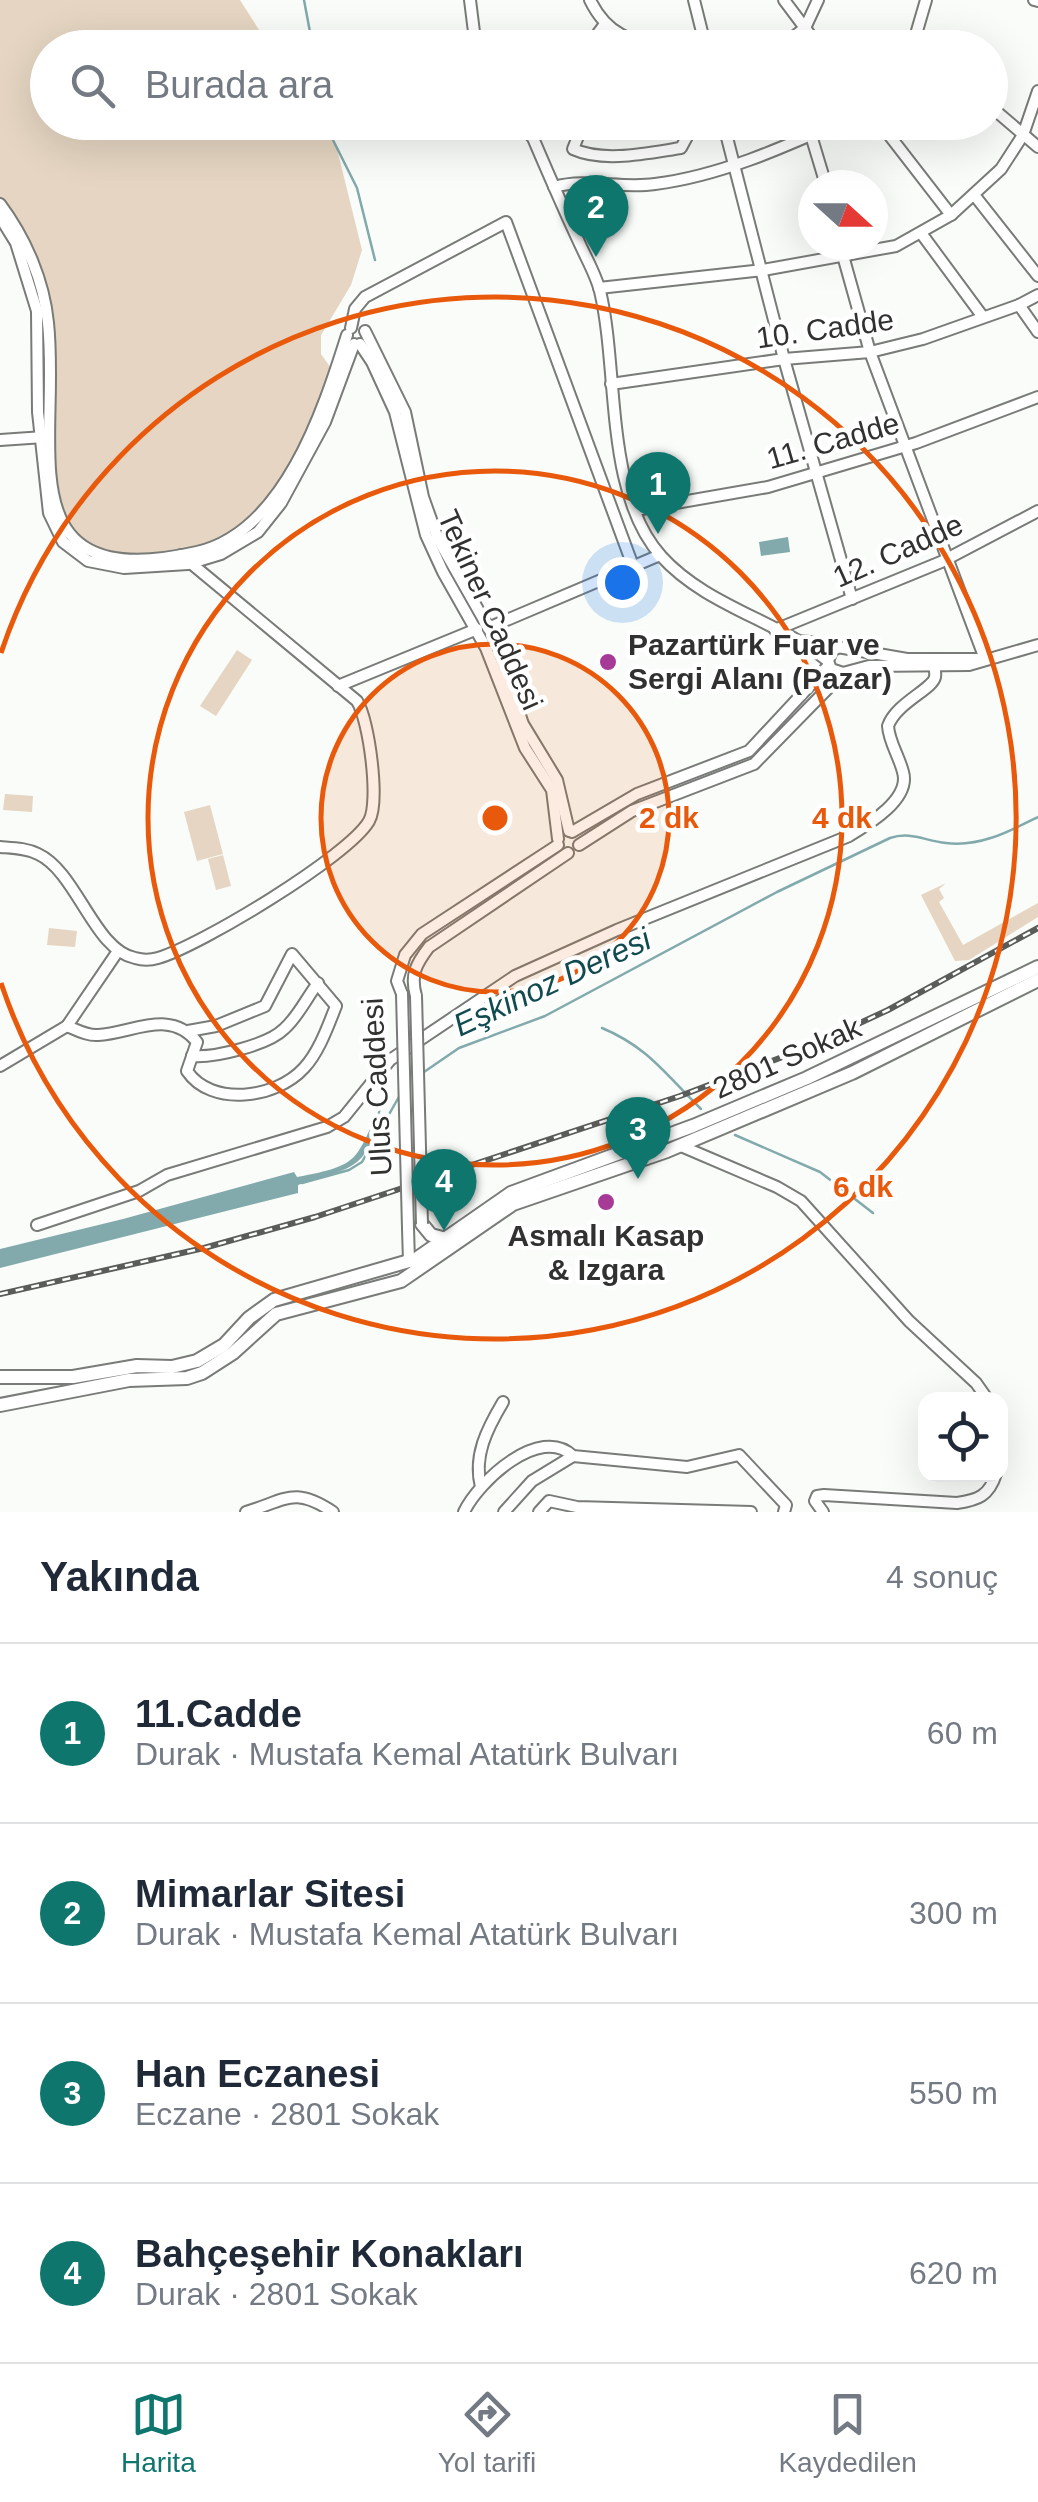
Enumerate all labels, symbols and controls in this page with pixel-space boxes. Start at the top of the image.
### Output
search box [30,30,1008,140]
icon: search [65,58,120,113]
text: Burada ara [145,64,333,106]
north arrow [798,170,888,260]
pin: 2 [564,174,628,257]
street label: 10. Cadde [754,303,896,354]
street label: 11. Cadde [763,406,903,475]
pin: 1 [626,452,690,534]
street label: Tekiner Caddesi [432,505,549,715]
street label: 12. Cadde [828,507,968,594]
your location [597,557,648,608]
place label: Pazartürk Fuar ve Sergi Alanı (Pazar) [628,628,892,695]
marker: Pazartürk Fuar ve Sergi Alanı (Pazar) [597,651,619,673]
centre of rings [477,800,513,836]
text: 2 dk [639,801,699,834]
text: 4 dk [812,801,872,834]
water label: Eşkinoz Deresi [448,920,657,1043]
street label: Ulus Caddesi [355,997,398,1177]
street label: 2801 Sokak [708,1010,867,1105]
pin: 3 [606,1096,670,1179]
pin: 4 [412,1148,476,1231]
text: 6 dk [833,1170,893,1203]
marker: Asmalı Kasap & Izgara [595,1191,617,1213]
place label: Asmalı Kasap & Izgara [508,1219,704,1286]
map controls [918,1392,1008,1482]
button: locate [918,1392,1008,1482]
text: Yakında [40,1553,199,1600]
text: 4 sonuç [886,1559,998,1595]
text: 11.Cadde [135,1693,302,1735]
text: 1 [64,1715,81,1751]
text: 60 m [927,1715,998,1751]
text: Durak · Mustafa Kemal Atatürk Bulvarı [135,1736,679,1772]
text: Mimarlar Sitesi [135,1873,405,1915]
text: 2 [64,1895,81,1931]
text: 300 m [909,1895,998,1931]
text: Durak · Mustafa Kemal Atatürk Bulvarı [135,1916,679,1952]
text: Han Eczanesi [135,2053,380,2095]
text: 3 [64,2075,81,2111]
text: 550 m [909,2075,998,2111]
text: Eczane · 2801 Sokak [135,2096,439,2132]
text: Bahçeşehir Konakları [135,2233,524,2275]
text: 4 [64,2255,81,2291]
text: 620 m [909,2255,998,2291]
text: Durak · 2801 Sokak [135,2276,418,2312]
tab: Harita [121,2387,196,2479]
tab: Yol tarifi [438,2387,536,2479]
tab: Kaydedilen [778,2387,917,2479]

